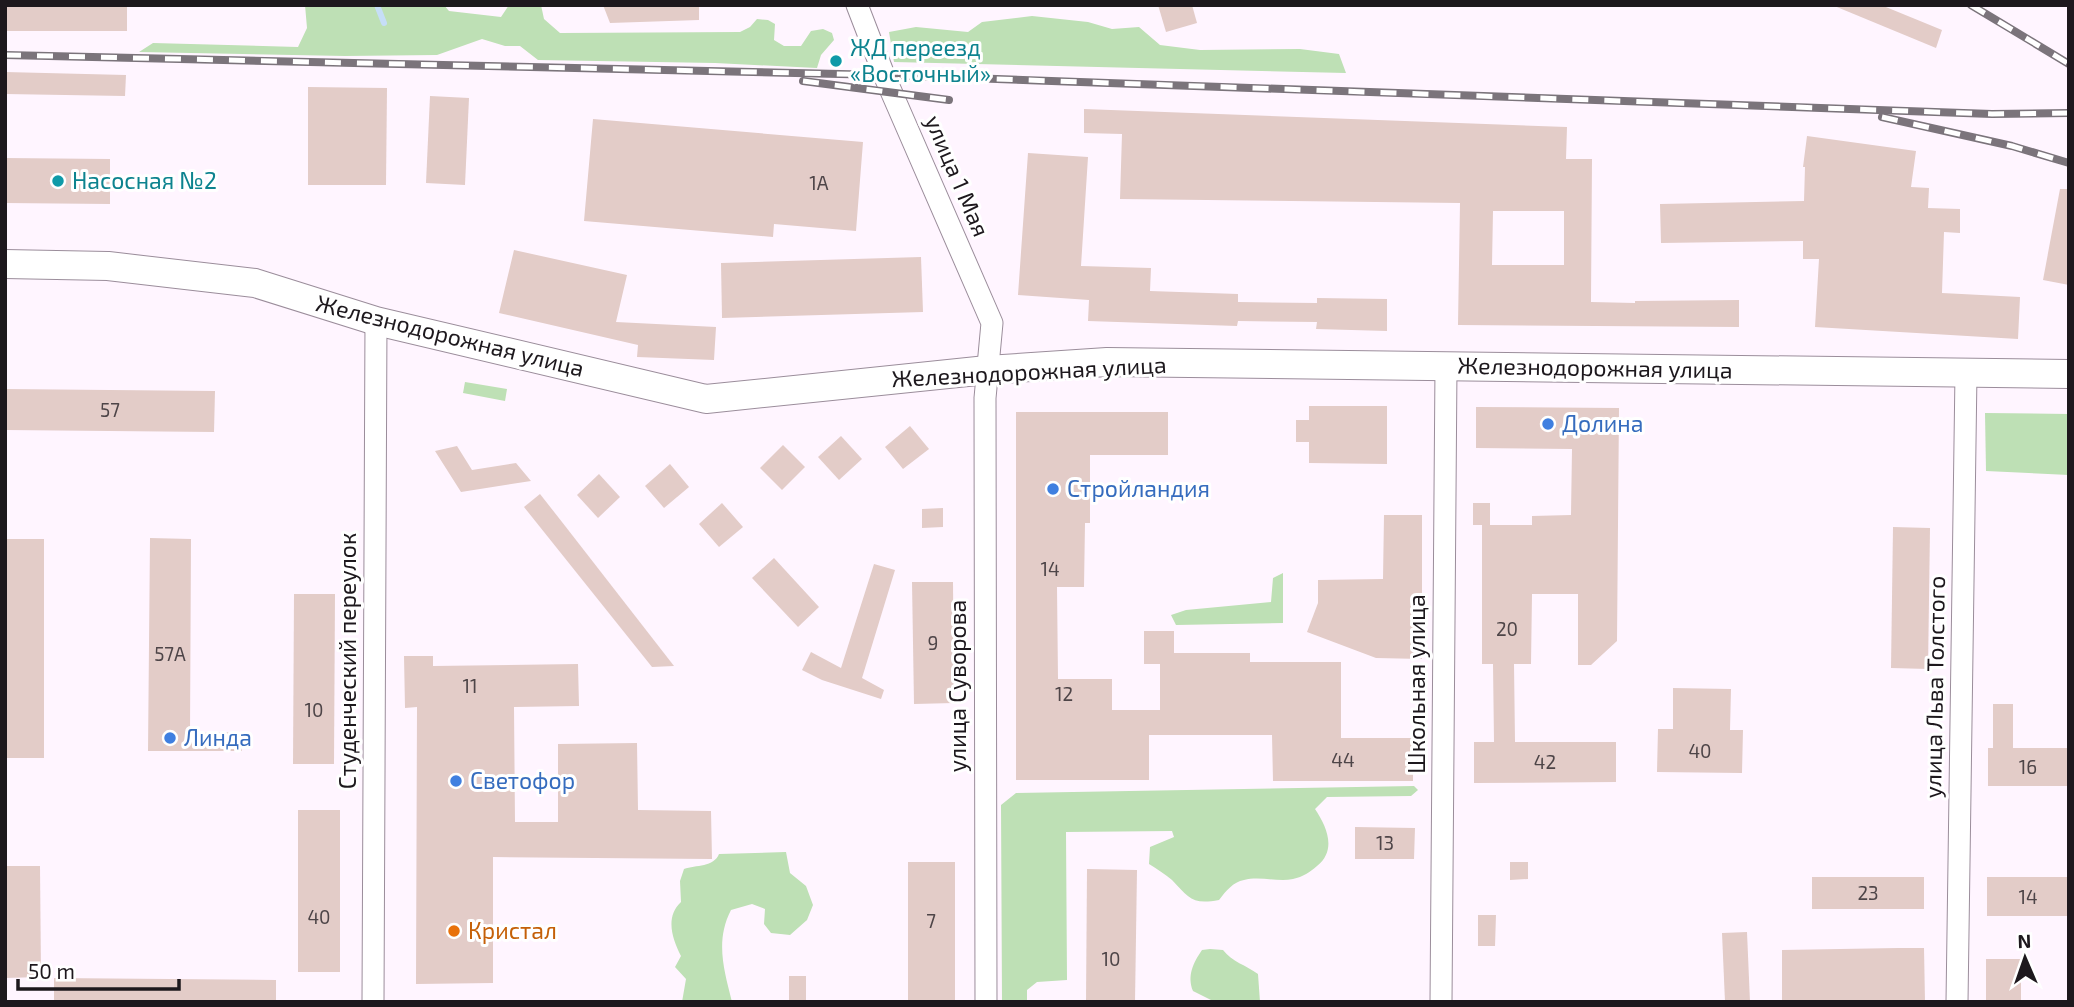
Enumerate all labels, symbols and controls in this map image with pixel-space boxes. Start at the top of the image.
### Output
place label: ЖД переезд «Восточный» [850,33,991,87]
marker: ЖД переезд «Восточный» [828,53,844,69]
street label: улица 1 Мая [919,111,996,241]
place label: Насосная №2 [72,166,217,194]
house number: 1А [809,171,829,194]
marker: Насосная №2 [50,173,66,189]
street label: Железнодорожная улица [313,288,587,383]
street label: Железнодорожная улица [891,350,1167,393]
street label: Железнодорожная улица [1457,351,1733,384]
house number: 57 [100,398,120,421]
place label: Долина [1562,409,1643,437]
marker: Долина [1540,416,1556,432]
place label: Стройландия [1067,474,1210,502]
marker: Стройландия [1045,481,1061,497]
street label: Студенческий переулок [333,533,362,789]
house number: 14 [1040,557,1060,580]
street label: улица Льва Толстого [1918,575,1951,799]
street label: Школьная улица [1402,594,1431,774]
street label: улица Суворова [943,600,972,772]
house number: 20 [1496,617,1518,640]
house number: 9 [928,631,938,654]
house number: 57А [154,642,186,665]
house number: 11 [462,674,478,697]
house number: 12 [1055,682,1073,705]
house number: 10 [304,698,324,721]
place label: Линда [184,723,252,751]
marker: Линда [162,730,178,746]
house number: 40 [1688,739,1712,762]
house number: 44 [1331,748,1355,771]
house number: 42 [1534,750,1556,773]
house number: 16 [2019,755,2037,778]
place label: Светофор [470,766,575,794]
marker: Светофор [448,773,464,789]
house number: 13 [1376,831,1394,854]
house number: 23 [1857,881,1879,904]
house number: 14 [2018,885,2038,908]
house number: 40 [307,905,331,928]
house number: 7 [926,909,936,932]
place label: Кристал [468,916,557,944]
marker: Кристал [446,923,462,939]
north arrow [1990,923,2060,993]
text: N [2017,929,2032,952]
house number: 10 [1101,947,1121,970]
scale bar [18,948,178,992]
text: 50 m [28,958,75,983]

